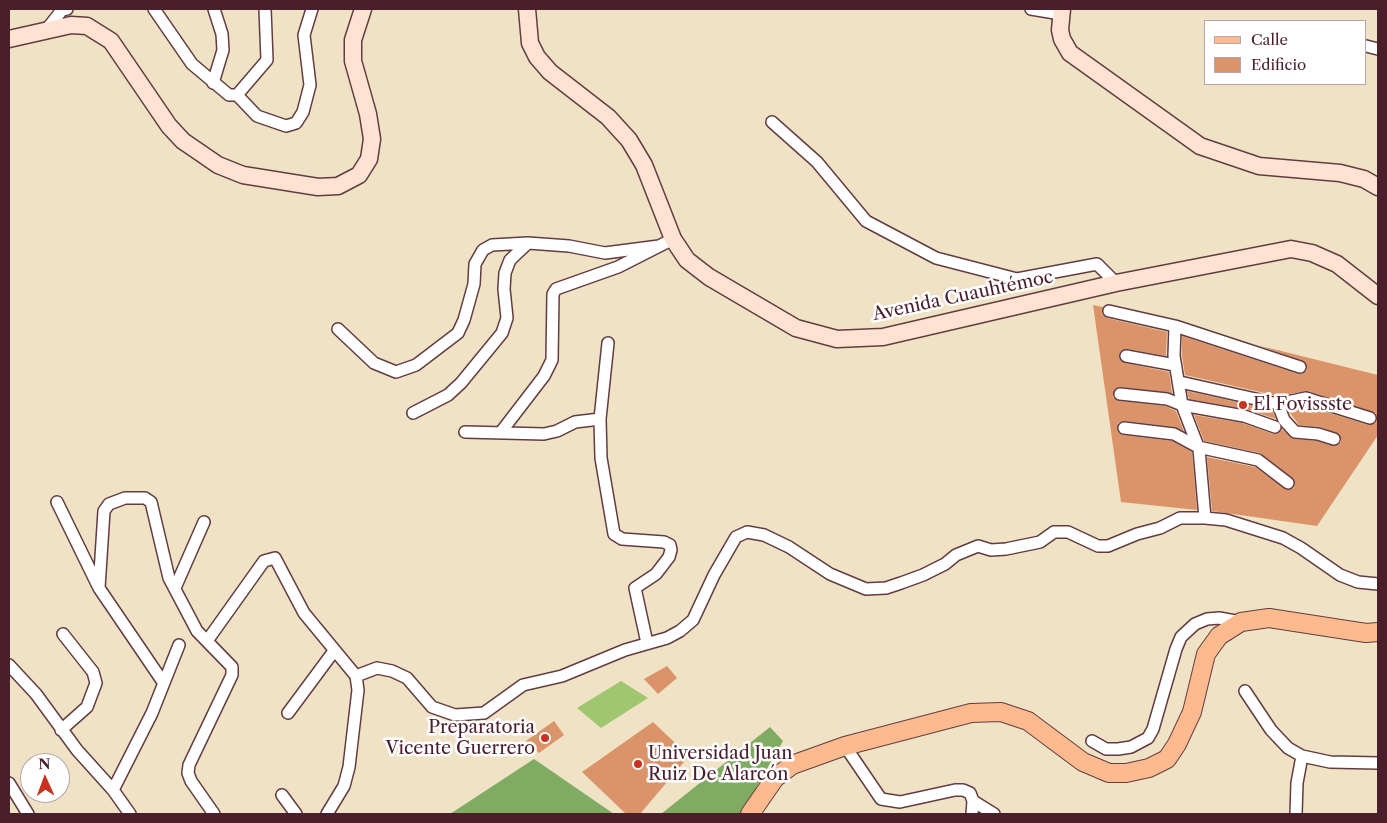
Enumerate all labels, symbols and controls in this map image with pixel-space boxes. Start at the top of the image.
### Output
legend [1204,20,1367,85]
text: Calle [1251,30,1288,49]
text: Edificio [1251,55,1306,74]
street label: Avenida Cuauhtémoc [871,266,1055,326]
place label: El Fovissste [1253,394,1352,416]
marker: El Fovissste [1237,399,1249,411]
place label: Preparatoria Vicente Guerrero [385,717,535,760]
marker: Preparatoria Vicente Guerrero [539,732,551,744]
place label: Universidad Juan Ruiz De Alarcón [648,743,792,786]
north arrow [20,753,70,803]
text: N [38,755,51,773]
marker: Universidad Juan Ruiz De Alarcón [632,758,644,770]

